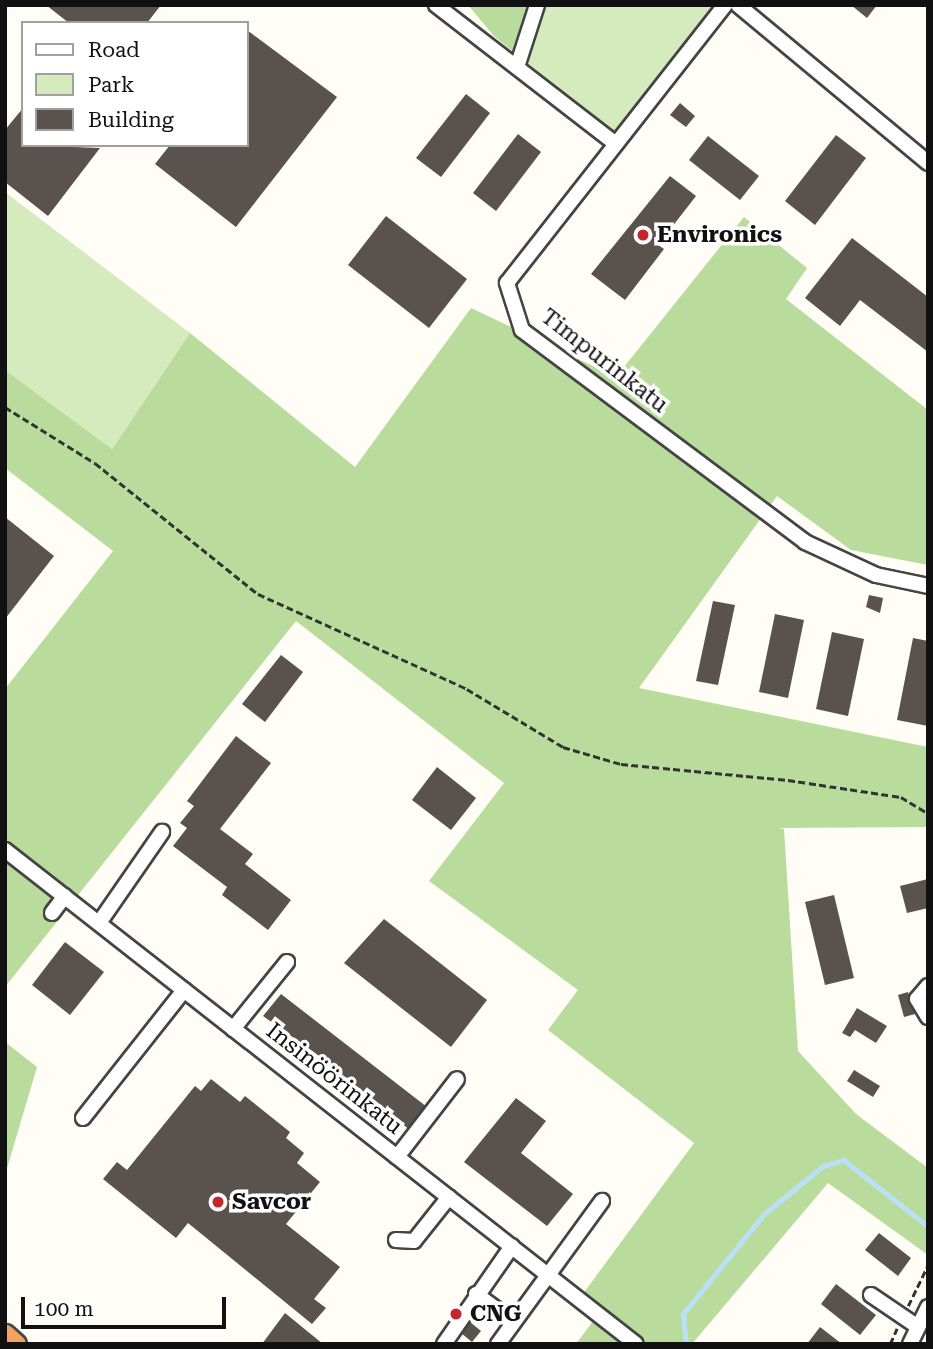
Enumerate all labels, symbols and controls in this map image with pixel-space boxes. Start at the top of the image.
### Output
legend [21,21,248,147]
text: Road [88,38,140,62]
text: Park [88,73,134,97]
text: Building [88,108,174,132]
place label: Environics [657,221,782,249]
marker: Environics [635,227,651,243]
street label: Timpurinkatu [535,303,673,419]
street label: Insinöörinkatu [260,1017,408,1141]
place label: Savcor [232,1188,311,1216]
marker: Savcor [210,1194,226,1210]
scale bar [24,1282,229,1326]
text: 100 m [34,1297,94,1321]
place label: CNG [470,1300,522,1328]
marker: CNG [448,1306,464,1322]

